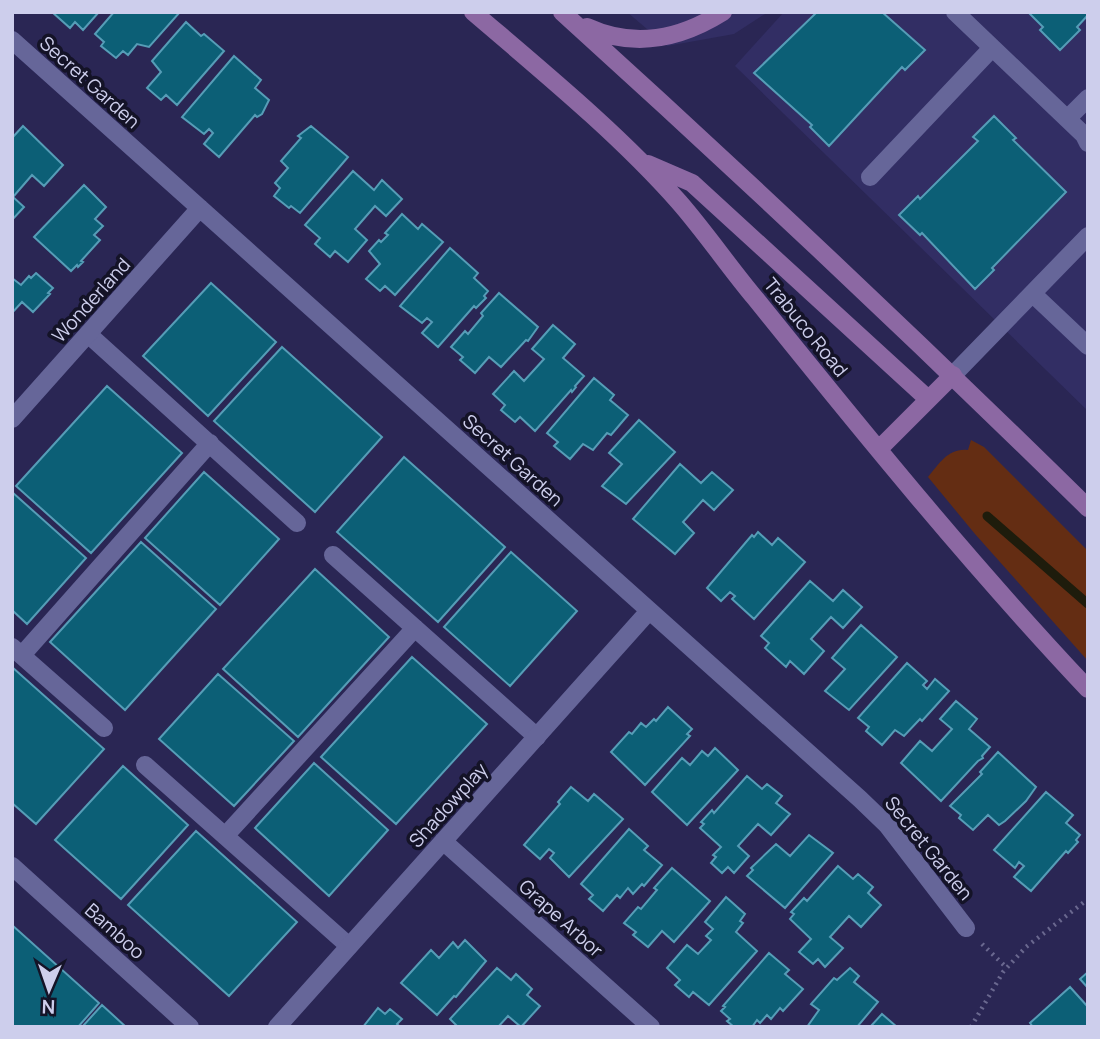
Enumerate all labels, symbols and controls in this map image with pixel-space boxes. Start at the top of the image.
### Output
street label: Secret Garden [34,30,146,134]
street label: Wonderland [46,252,136,348]
street label: Trabuco Road [758,272,854,382]
street label: Secret Garden [457,408,569,512]
street label: Shadowplay [403,757,493,853]
street label: Secret Garden [879,791,979,905]
street label: Grape Arbor [513,873,609,963]
street label: Bamboo [80,897,150,965]
north arrow [14,955,84,1025]
text: N [41,994,56,1020]

